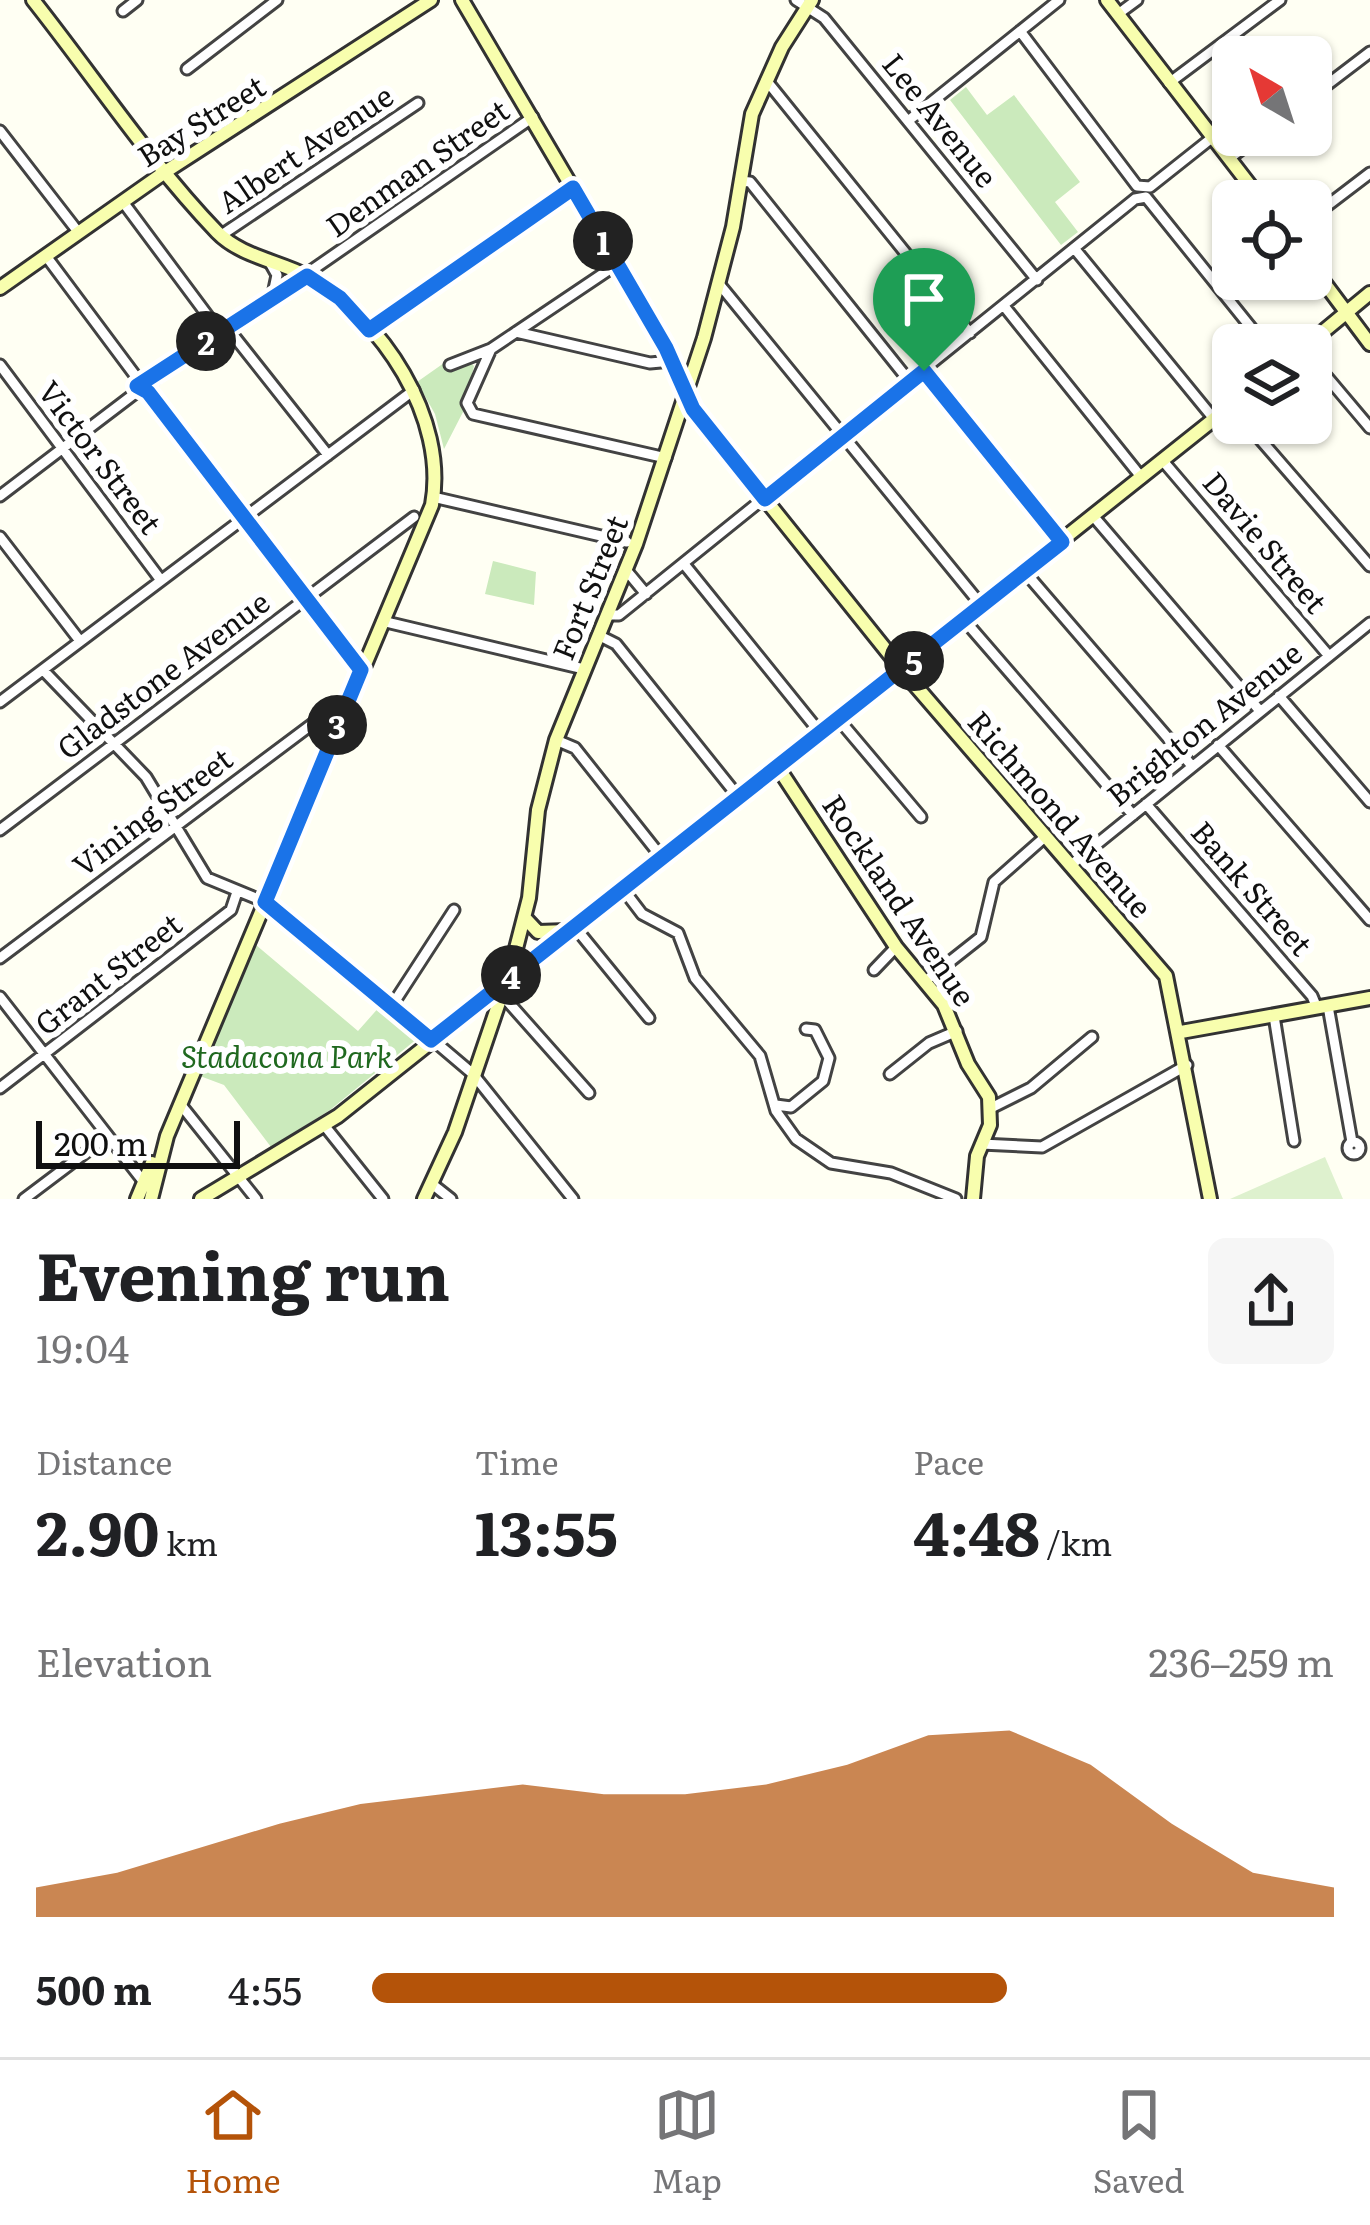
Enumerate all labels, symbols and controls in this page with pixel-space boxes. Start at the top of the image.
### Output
north arrow [1212,36,1332,156]
map controls [1212,36,1332,444]
street label: Lee Avenue [873,42,1009,196]
street label: Bay Street [128,63,273,176]
street label: Albert Avenue [208,72,401,223]
street label: Denman Street [316,87,517,246]
button: locate [1212,180,1332,300]
pin: 1 [573,211,633,271]
text: 1 [596,216,610,265]
pin [873,248,975,371]
icon: arrive [891,266,957,332]
pin: 2 [176,311,236,371]
text: 2 [197,316,215,365]
button: layers [1212,324,1332,444]
street label: Victor Street [29,370,174,542]
street label: Davie Street [1194,461,1339,622]
street label: Fort Street [539,508,637,666]
street label: Gladstone Avenue [47,579,278,768]
street label: Brighton Avenue [1096,630,1310,815]
pin: 5 [884,631,944,691]
text: 5 [905,636,923,685]
pin: 3 [307,695,367,755]
text: 3 [328,700,346,749]
street label: Richmond Avenue [959,700,1164,926]
street label: Vining Street [62,736,240,885]
street label: Rockland Avenue [813,785,988,1014]
street label: Bank Street [1182,810,1324,964]
street label: Grant Street [24,901,190,1044]
pin: 4 [481,945,541,1005]
text: 4 [501,950,521,999]
park label: Stadacona Park [181,1033,394,1077]
scale bar [36,1115,240,1168]
text: 200 m [54,1117,148,1166]
text: Evening run [36,1223,450,1321]
button: share [1208,1238,1334,1364]
text: 19:04 [36,1317,129,1375]
text: Distance [36,1436,172,1485]
text: Time [475,1436,559,1485]
text: Pace [913,1436,984,1485]
text: 2.90 [36,1485,159,1574]
text: 13:55 [475,1485,618,1574]
text: 4:48 [913,1485,1040,1574]
text: km [159,1517,218,1566]
text: /km [1040,1517,1112,1566]
text: Elevation [36,1631,212,1689]
text: 236–259 m [1149,1631,1334,1689]
text: 500 m [36,1959,152,2017]
text: 4:55 [228,1959,302,2017]
tab: Home [185,2082,281,2203]
tab: Map [652,2082,722,2203]
tab: Saved [1093,2082,1185,2203]

